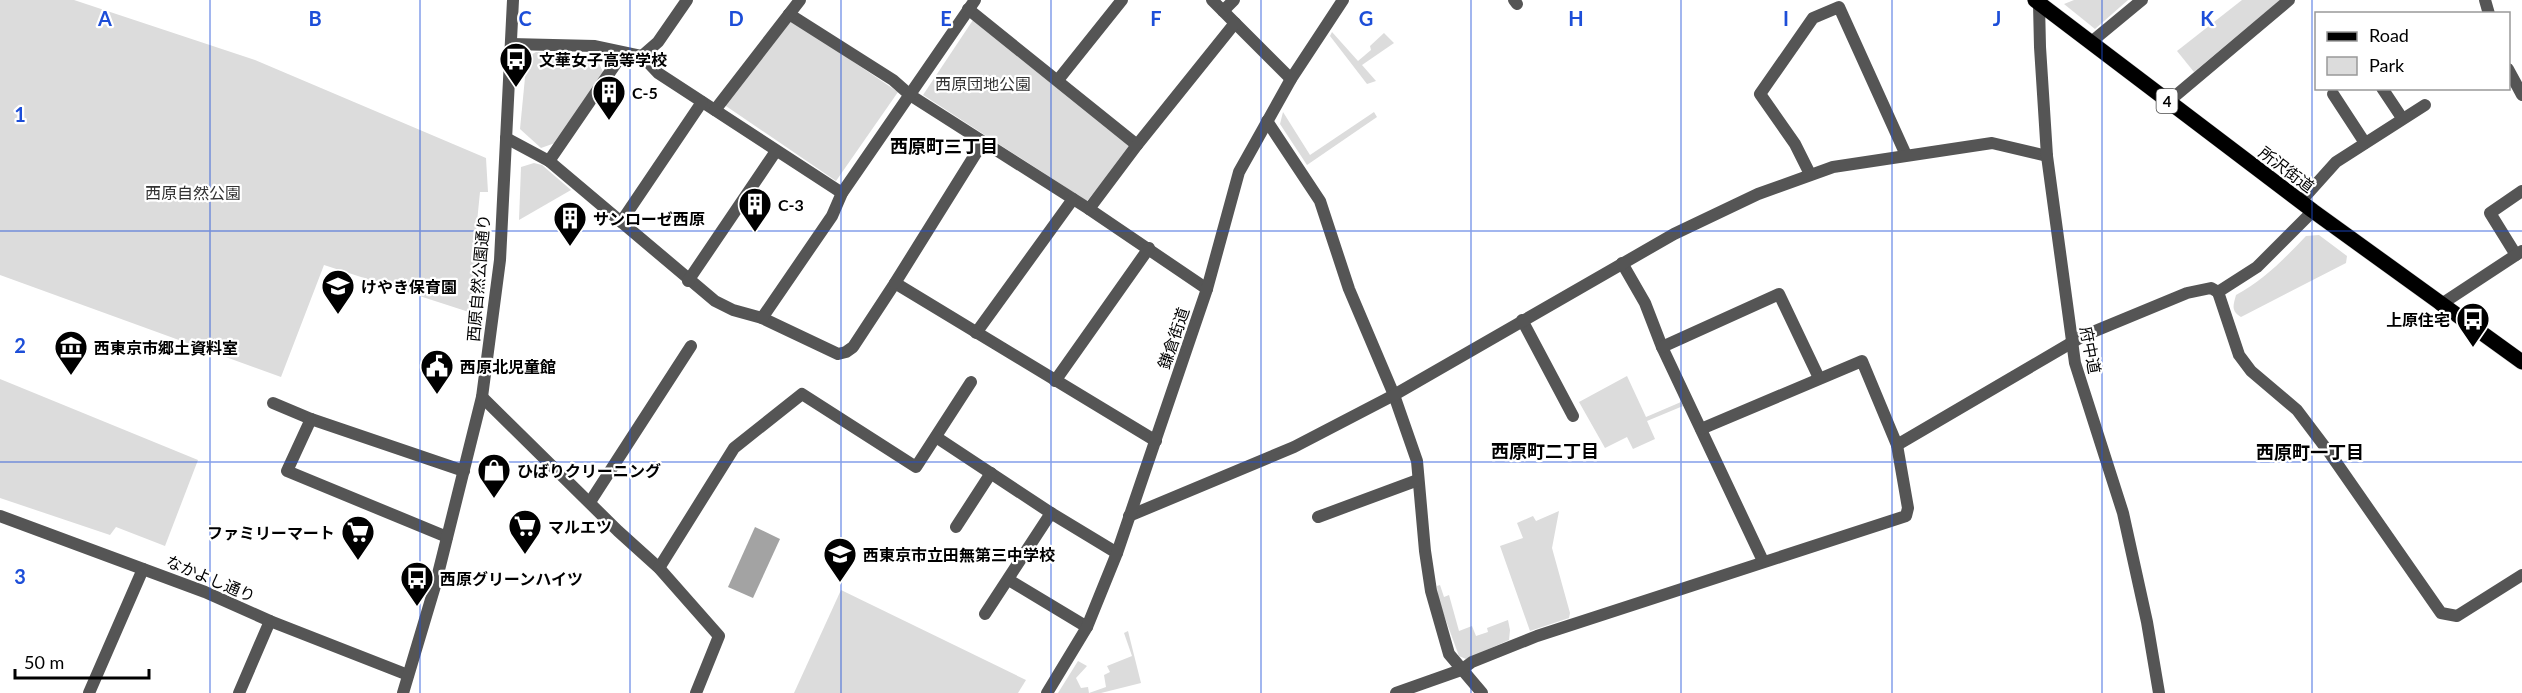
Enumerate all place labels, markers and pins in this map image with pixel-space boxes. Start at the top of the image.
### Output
bus stop icon: 文華女子高等学校 [498,41,534,88]
place label: 文華女子高等学校 [539,50,667,69]
building icon: C-5 [591,74,627,121]
place label: C-5 [632,83,658,102]
building icon: C-3 [737,186,773,233]
place label: C-3 [778,195,804,214]
building icon: サンローゼ西原 [552,200,588,247]
place label: サンローゼ西原 [593,209,705,228]
school or university icon: けやき保育園 [320,268,356,315]
place label: けやき保育園 [361,277,457,296]
bus stop icon: 上原住宅 [2455,301,2491,348]
place label: 上原住宅 [2386,310,2450,329]
museum icon: 西東京市郷土資料室 [53,329,89,376]
place label: 西東京市郷土資料室 [94,338,238,357]
public building icon: 西原北児童館 [419,348,455,395]
place label: 西原北児童館 [460,357,556,376]
shop icon: ひばりクリーニング [476,452,512,499]
place label: ひばりクリーニング [517,461,661,480]
supermarket icon: マルエツ [507,508,543,555]
supermarket icon: ファミリーマート [340,514,376,561]
place label: マルエツ [548,517,612,536]
place label: ファミリーマート [207,523,335,542]
school or university icon: 西東京市立田無第三中学校 [822,536,858,583]
place label: 西東京市立田無第三中学校 [863,545,1055,564]
bus stop icon: 西原グリーンハイツ [399,560,435,607]
place label: 西原グリーンハイツ [440,569,583,588]

